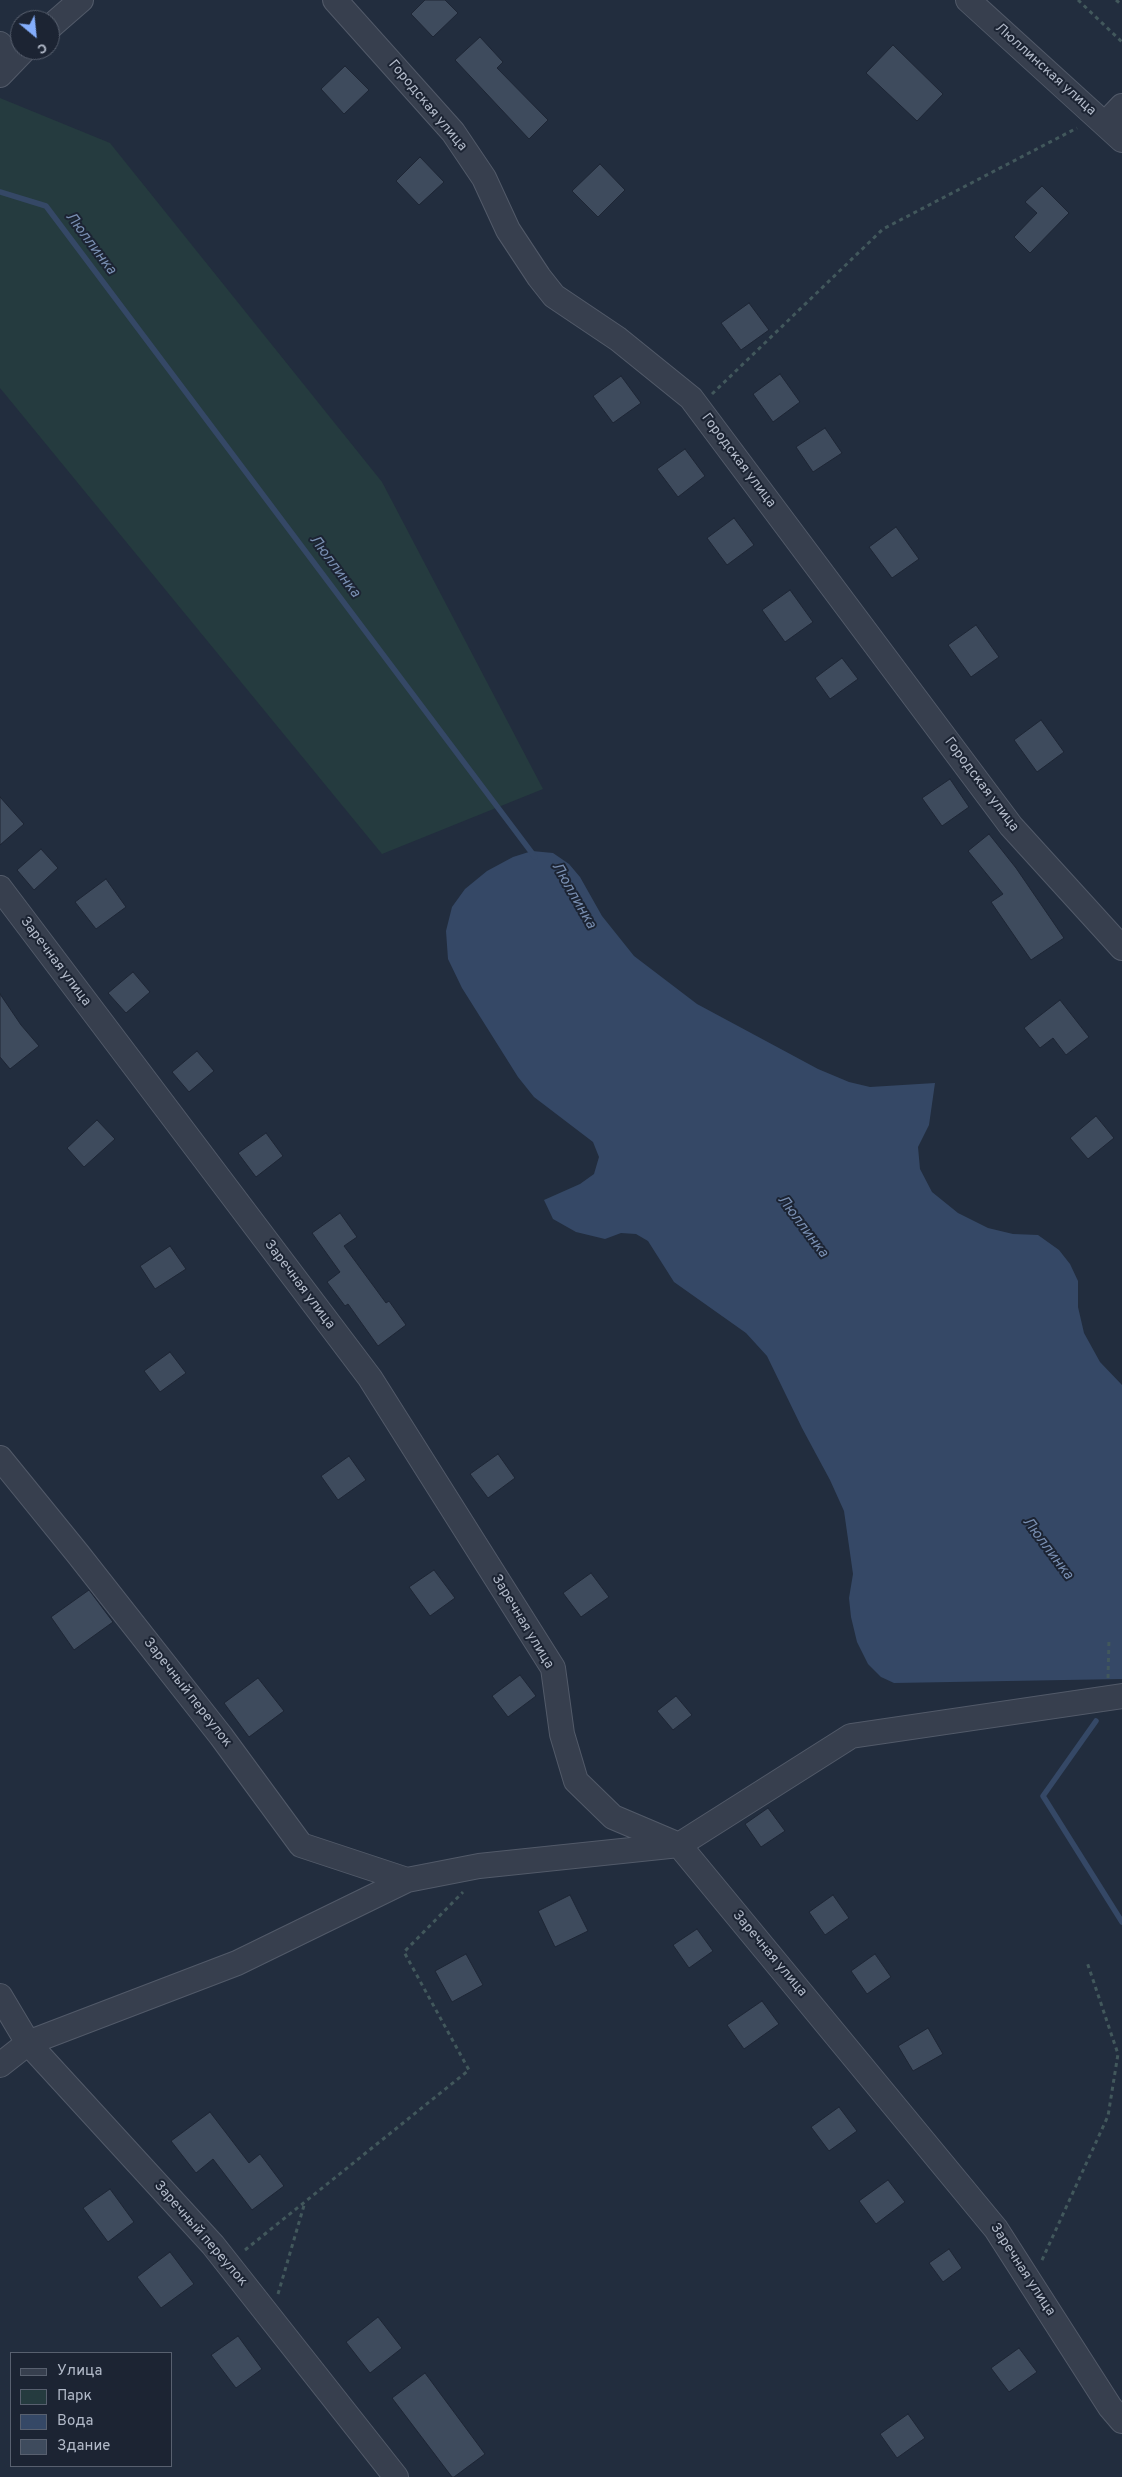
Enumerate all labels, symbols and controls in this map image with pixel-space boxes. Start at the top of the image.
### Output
north arrow [10,10,60,60]
street label: Люллинская улица [991,20,1099,120]
text: С [34,38,50,57]
street label: Городская улица [384,57,470,155]
water label: Люллинка [61,209,119,279]
street label: Городская улица [697,411,779,511]
water label: Люллинка [305,532,363,602]
street label: Городская улица [940,735,1022,835]
water label: Люллинка [547,860,599,932]
street label: Заречная улица [16,914,94,1010]
water label: Люллинка [773,1192,831,1262]
street label: Заречная улица [260,1237,338,1333]
water label: Люллинка [1018,1514,1076,1584]
street label: Заречная улица [487,1572,557,1672]
street label: Заречный переулок [139,1635,235,1751]
street label: Заречная улица [728,1908,810,2000]
street label: Заречный переулок [150,2178,250,2290]
street label: Заречная улица [986,2220,1058,2320]
legend [10,2352,172,2467]
text: Улица [57,2362,102,2381]
text: Парк [57,2387,92,2406]
text: Вода [57,2412,93,2431]
text: Здание [57,2437,110,2456]

